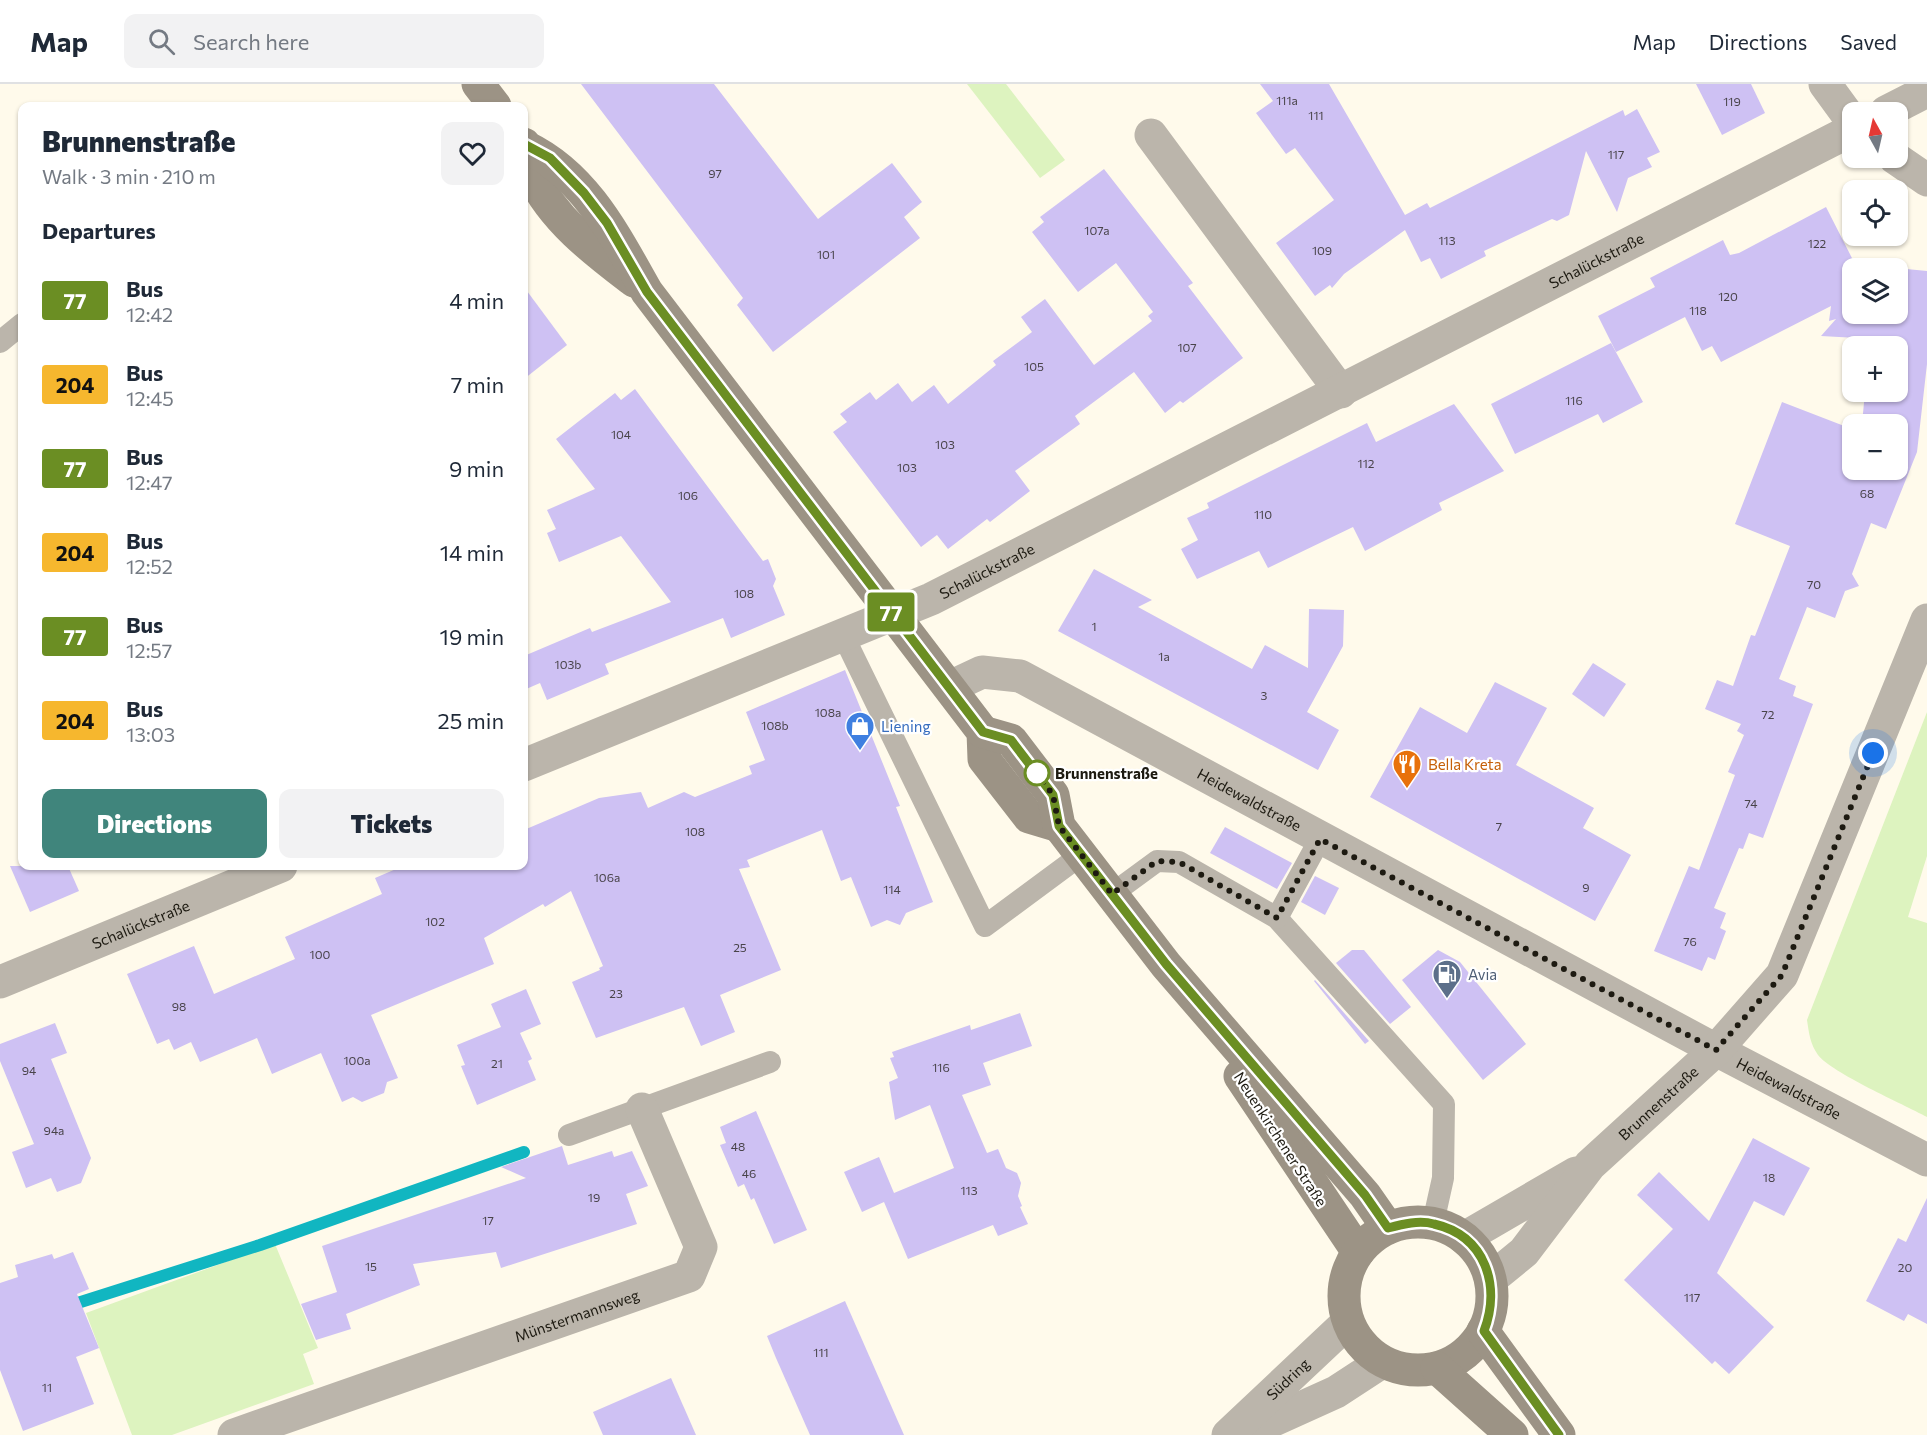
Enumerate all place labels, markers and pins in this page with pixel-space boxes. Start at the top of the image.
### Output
shop icon: Liening [844,710,876,752]
place label: Liening [881,717,931,735]
restaurant icon: Bella Kreta [1391,748,1423,790]
place label: Bella Kreta [1428,755,1502,773]
marker: Brunnenstraße [1024,760,1050,786]
place label: Brunnenstraße [1055,764,1158,782]
fuel station icon: Avia [1431,958,1463,1000]
place label: Avia [1468,965,1497,983]

